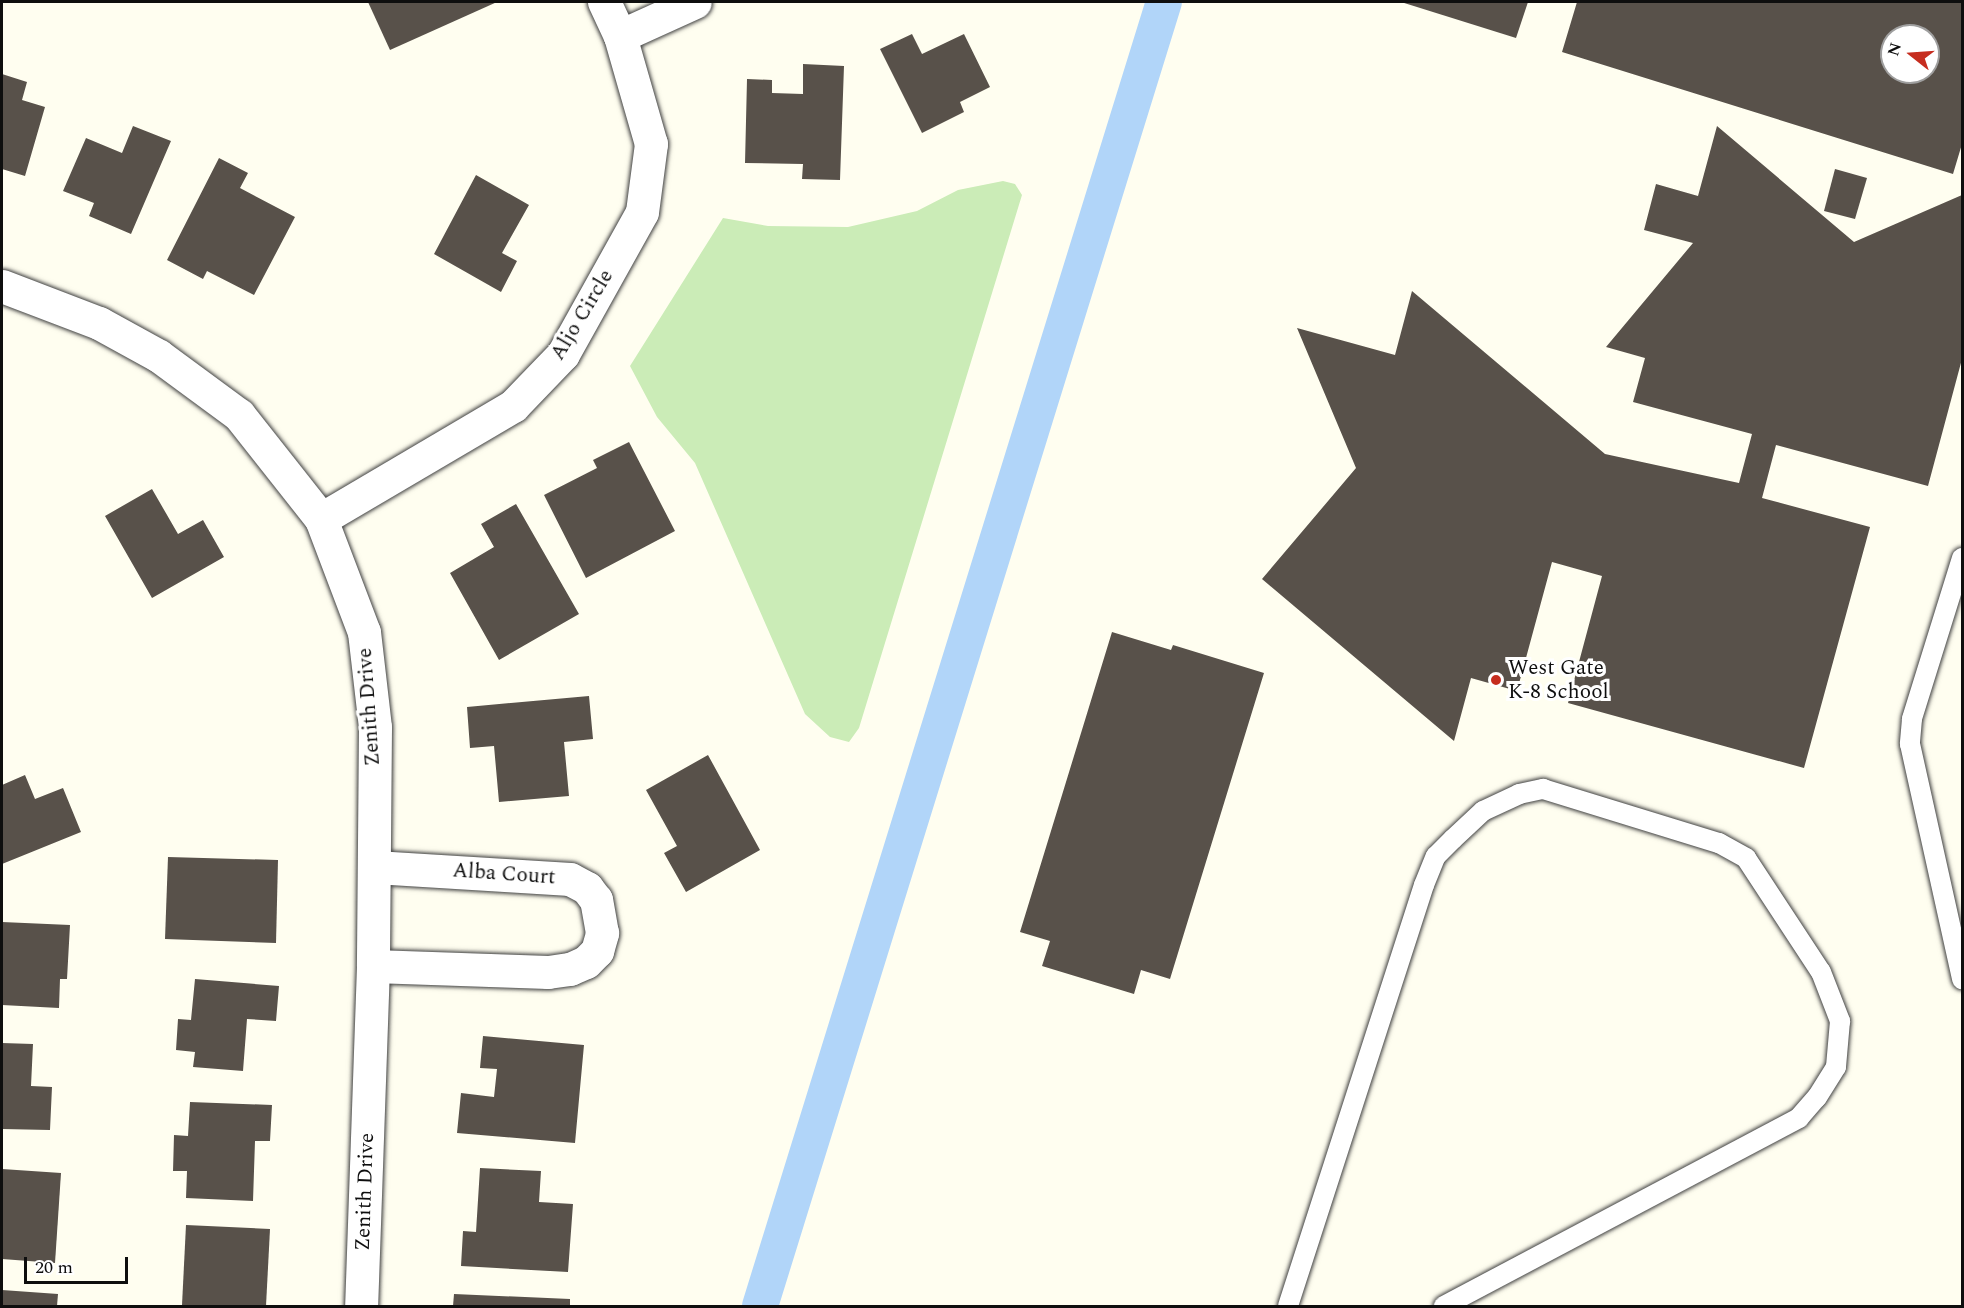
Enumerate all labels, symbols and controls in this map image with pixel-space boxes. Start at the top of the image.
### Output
north arrow [1880,24,1940,84]
text: N [1881,40,1908,59]
street label: Aljo Circle [545,265,619,365]
street label: Zenith Drive [352,647,386,767]
place label: West Gate K-8 School [1508,655,1609,705]
marker: West Gate K-8 School [1489,673,1503,687]
street label: Alba Court [452,858,556,890]
street label: Zenith Drive [350,1132,380,1252]
scale bar [27,1245,130,1283]
text: 20 m [35,1254,73,1281]

